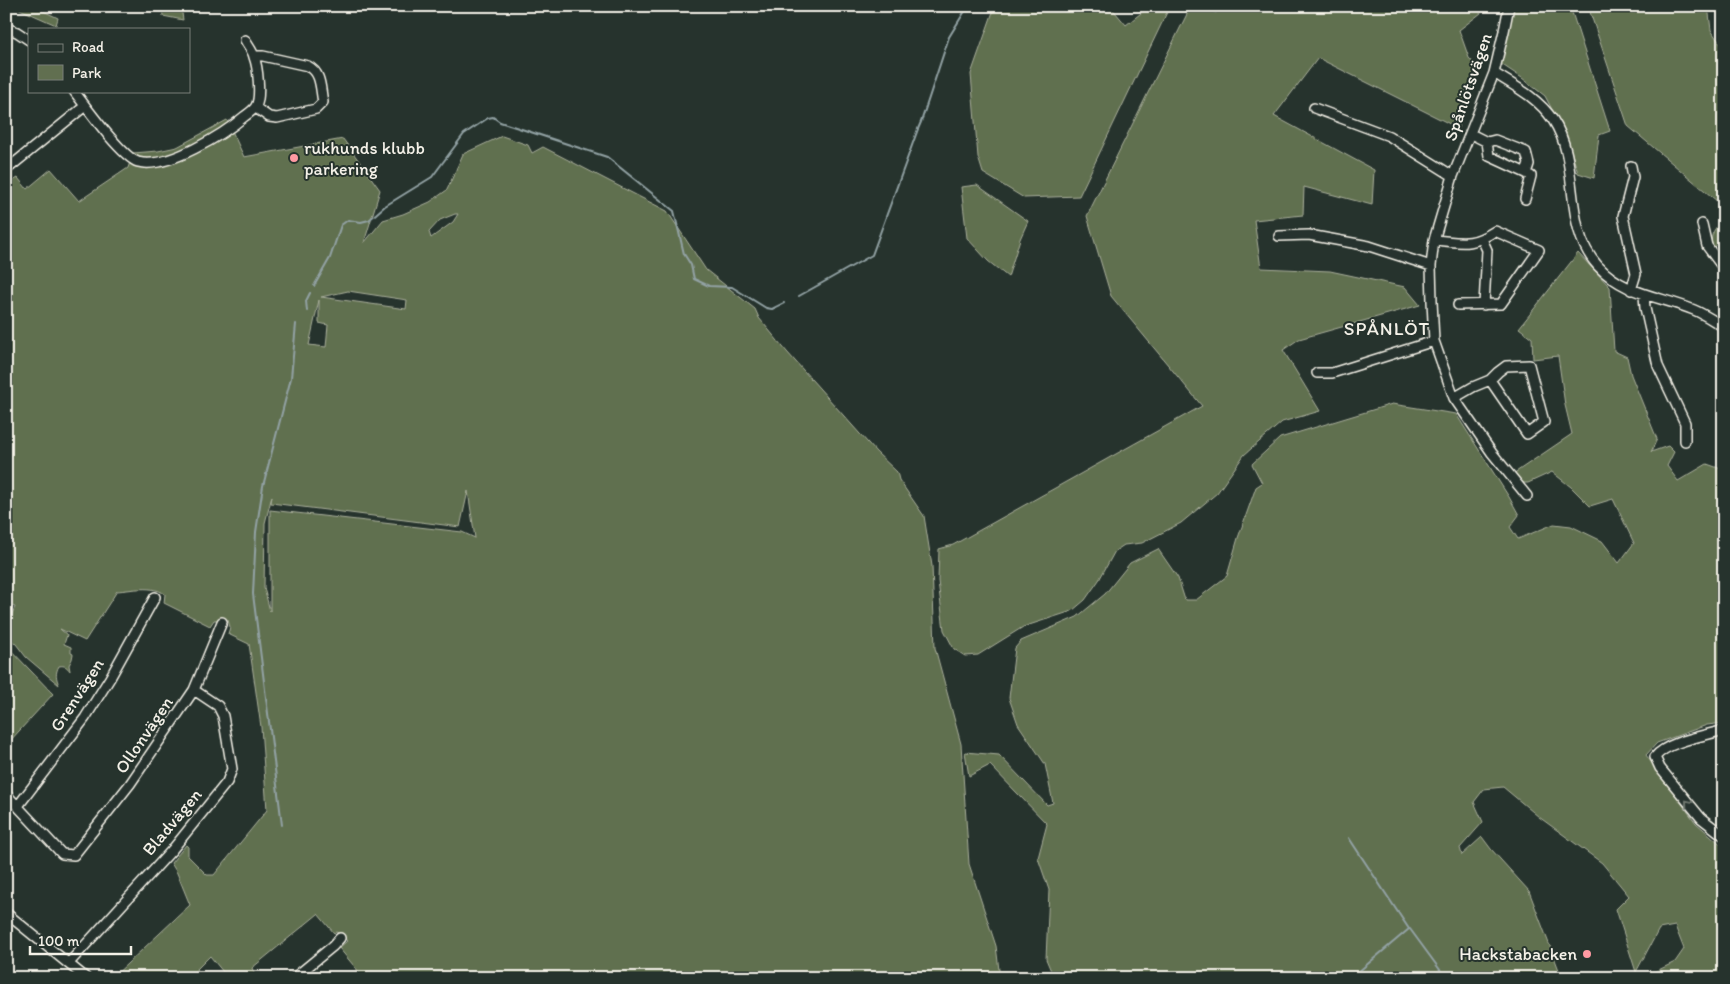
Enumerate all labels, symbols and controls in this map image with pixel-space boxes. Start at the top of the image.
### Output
legend [28,28,190,92]
street label: Spånlötsvägen [1439,30,1497,144]
text: Road [72,38,105,56]
text: Park [72,64,102,82]
place label: rukhunds klubb parkering [304,137,425,180]
marker: rukhunds klubb parkering [288,152,300,164]
district label: SPÅNLÖT [1344,317,1430,340]
street label: Grenvägen [45,654,109,736]
street label: Ollonvägen [110,692,178,778]
street label: Bladvägen [138,784,207,860]
one-way arrow [1685,799,1694,808]
scale bar [30,924,131,956]
text: 100 m [38,932,80,950]
place label: Hackstabacken [1459,943,1577,965]
marker: Hackstabacken [1581,948,1593,960]

